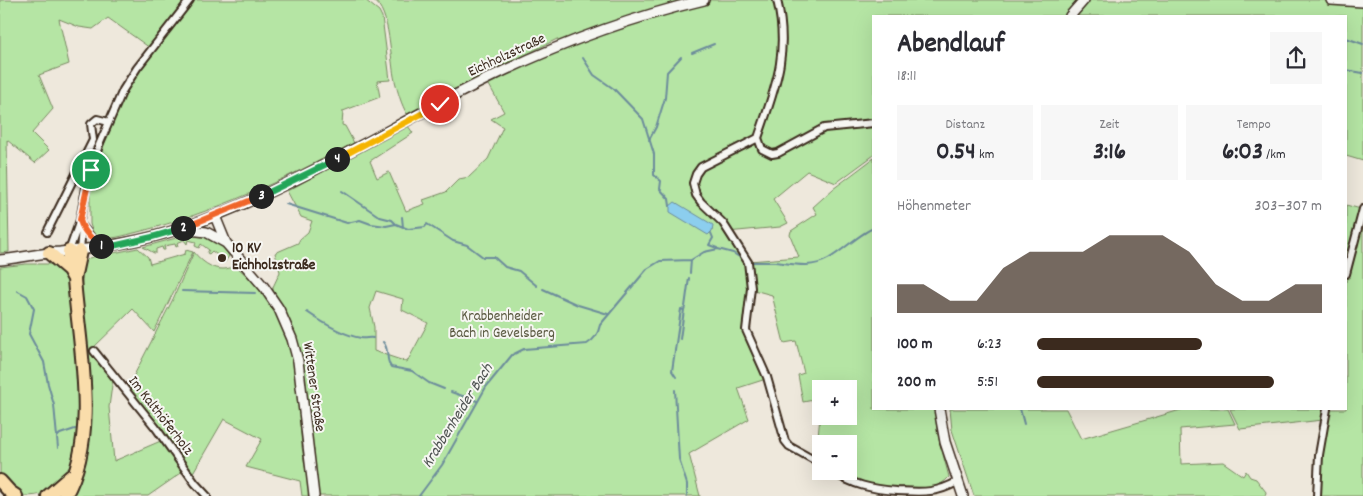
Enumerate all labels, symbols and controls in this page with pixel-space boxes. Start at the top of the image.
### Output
text: Abendlauf [897,26,1005,66]
street label: Eichholzstraße [465,28,550,84]
button: share [1270,32,1322,84]
text: 18:11 [897,65,917,88]
pin [419,83,461,125]
icon: check [426,90,454,118]
text: Distanz [946,115,985,135]
text: Zeit [1099,115,1120,135]
text: Tempo [1237,115,1271,135]
text: 0.54 [936,135,976,171]
text: 3:16 [1093,135,1126,171]
text: 6:03 [1222,135,1263,171]
text: km [976,145,994,165]
text: /km [1263,145,1286,165]
pin: 4 [324,146,350,172]
pin [70,149,112,191]
text: 4 [335,149,340,169]
icon: arrive [77,156,105,184]
pin: 3 [248,184,274,208]
text: 3 [258,186,265,206]
text: Höhenmeter [897,195,971,218]
text: 303–307 m [1255,195,1322,218]
pin: 2 [170,216,196,240]
text: 2 [180,218,187,238]
pin: 1 [88,234,114,258]
text: 1 [100,236,103,256]
place label: 10 KV Eichholzstraße [232,238,316,277]
marker: 10 KV Eichholzstraße [216,252,228,264]
park label: Krabbenheider Bach in Gevelsberg [449,306,555,345]
text: 100 m [897,333,933,356]
text: 6:23 [977,333,1002,356]
street label: Wittener Straße [296,341,330,434]
water label: Krabbenheider Bach [417,359,500,473]
text: 200 m [897,371,936,394]
text: 5:51 [977,371,998,394]
street label: Im Kalthöferholz [122,372,198,461]
map controls [812,380,857,480]
button: + [812,380,857,425]
button: − [812,435,857,480]

